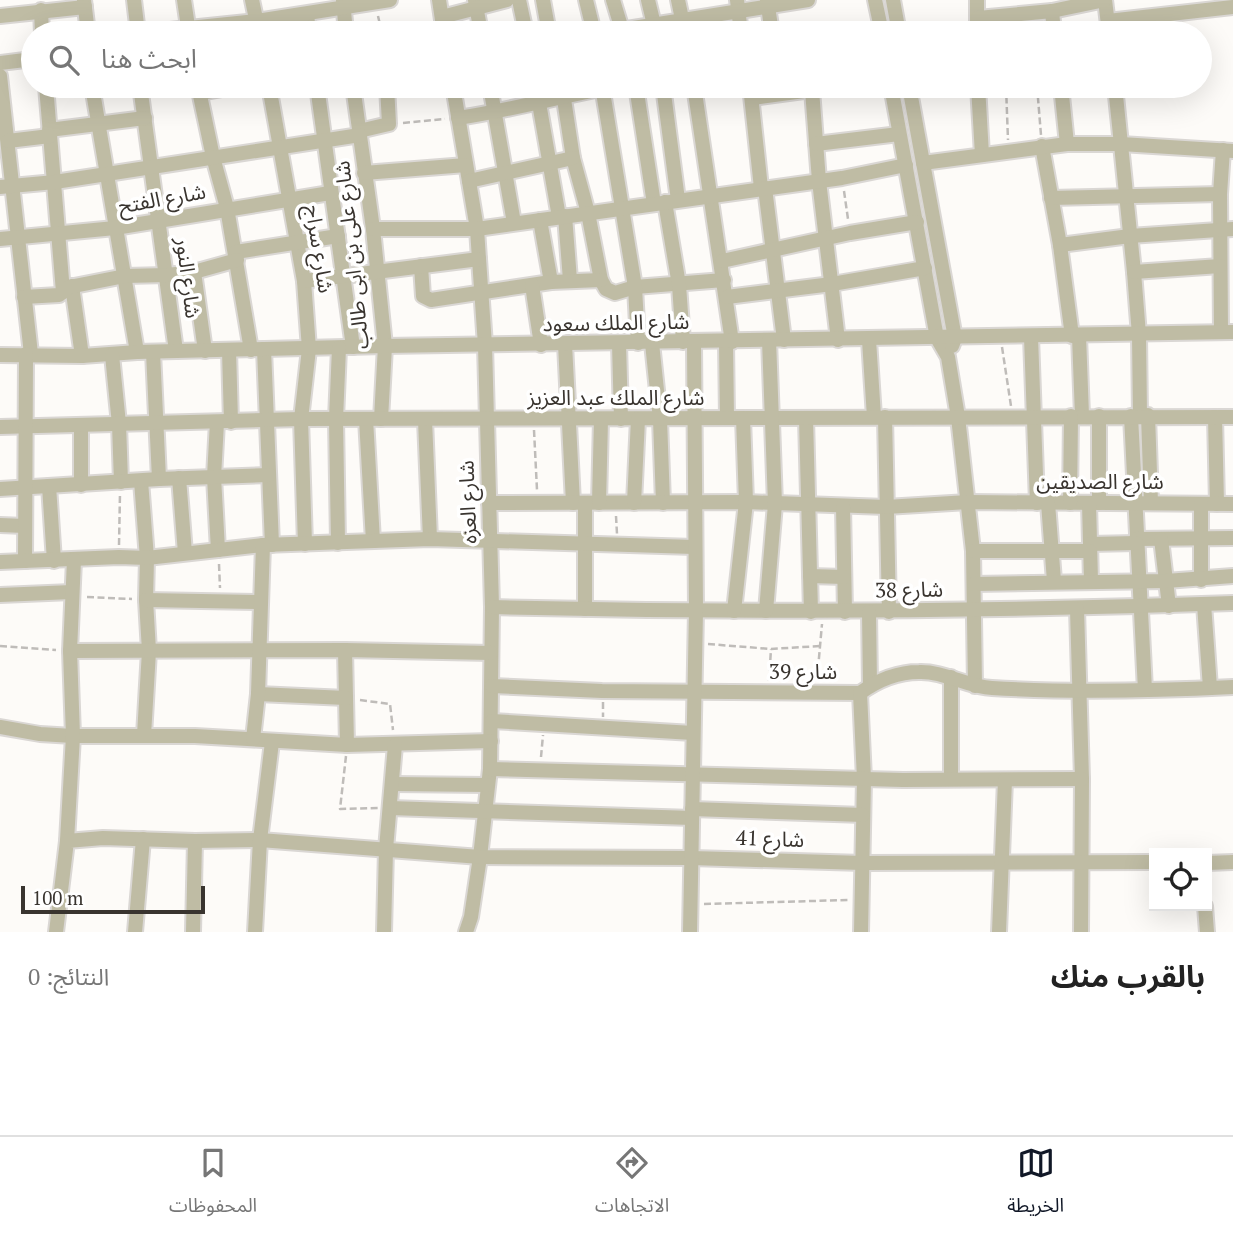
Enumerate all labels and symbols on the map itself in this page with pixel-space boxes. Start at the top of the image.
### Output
street label: شارع على بن ابى طالب [327,159,377,351]
street label: شارع الفتح [116,177,208,221]
street label: شارع سراج [297,203,341,295]
street label: شارع النور [168,235,208,320]
street label: شارع الملك سعود [542,307,690,339]
street label: شارع الملك عبد العزيز [526,383,705,413]
street label: شارع العزه [452,460,484,544]
street label: شارع الصديقين [1036,467,1164,497]
street label: شارع 38 [875,574,943,606]
street label: شارع 39 [769,657,837,687]
street label: شارع 41 [735,823,805,855]
scale bar [21,883,205,915]

